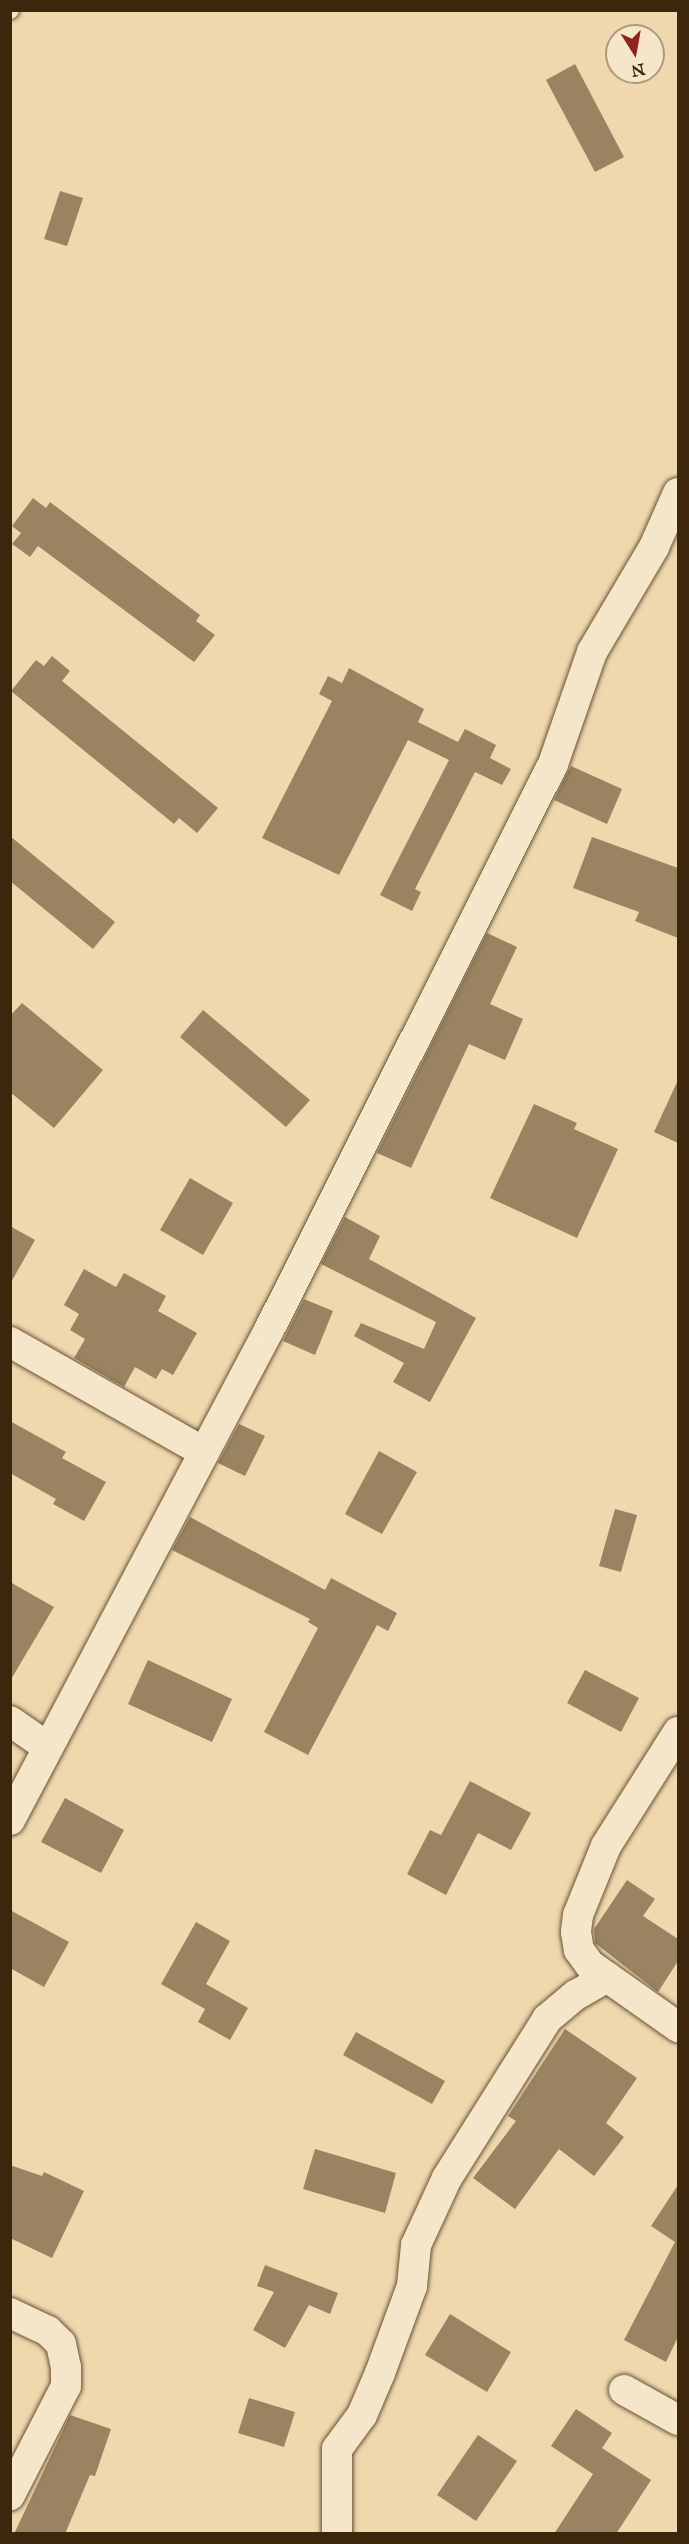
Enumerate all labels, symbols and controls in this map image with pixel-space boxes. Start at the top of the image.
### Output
north arrow [605,24,665,84]
text: N [630,60,647,81]

